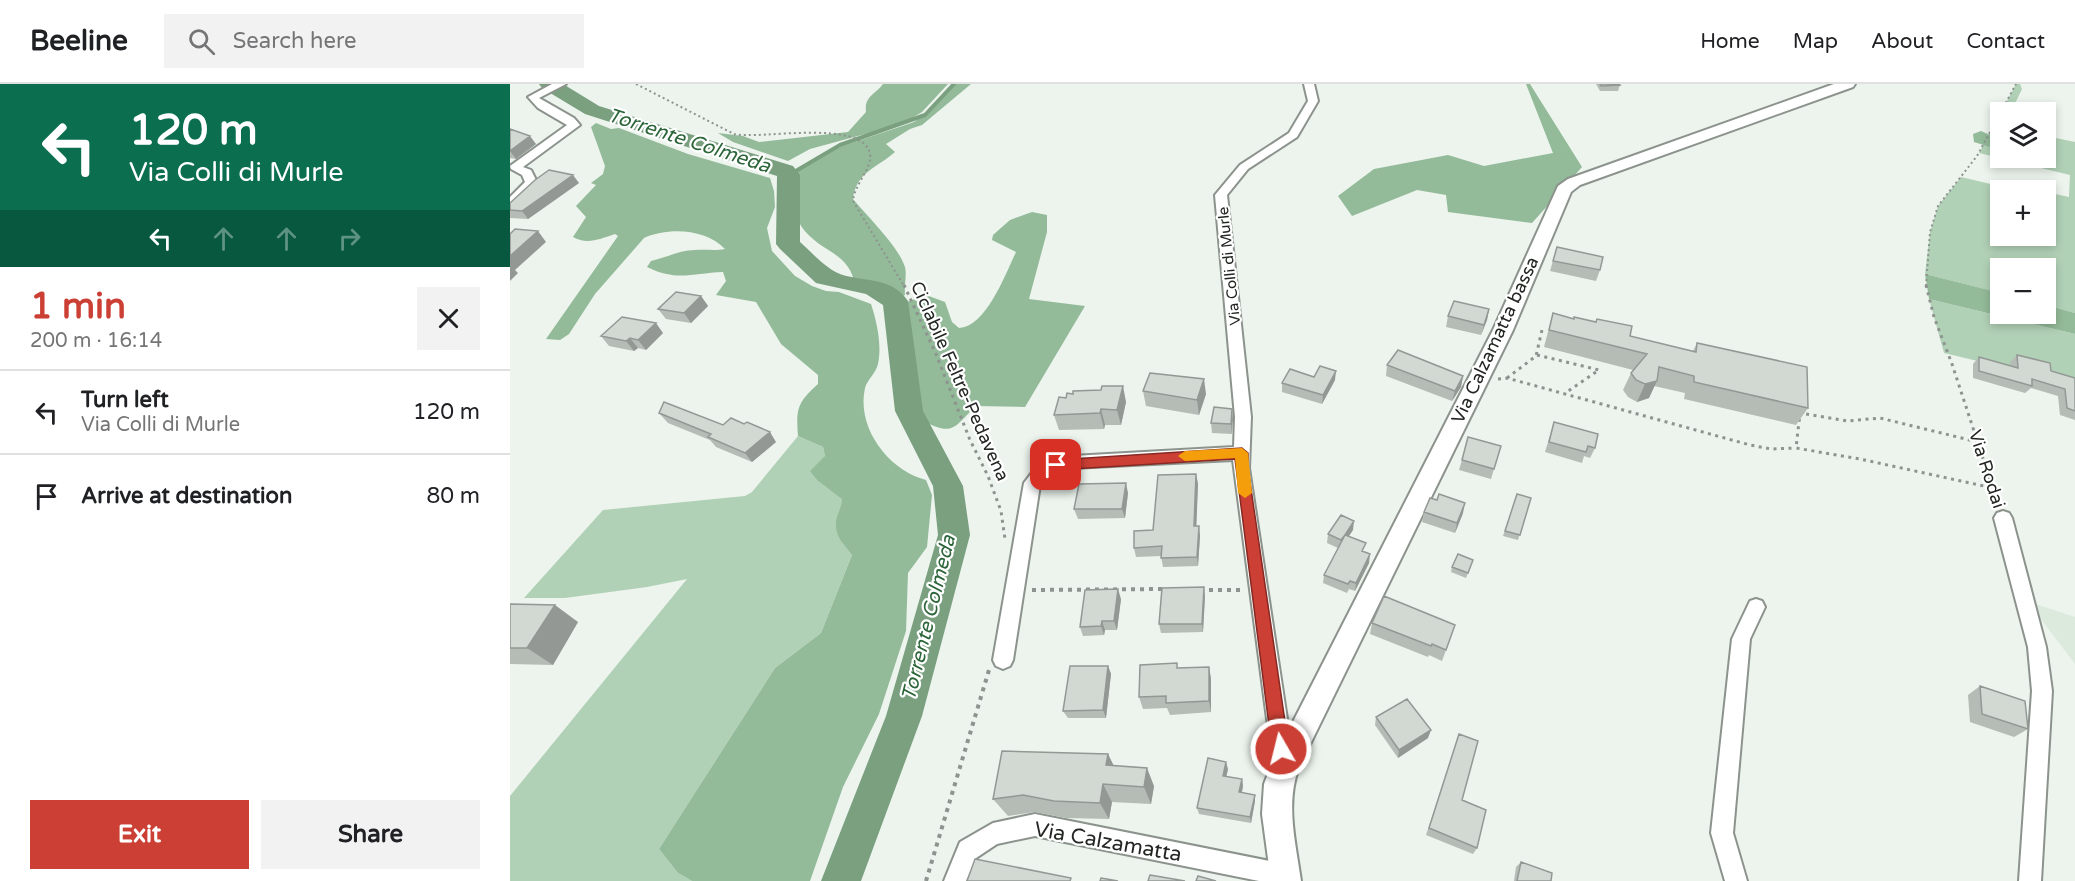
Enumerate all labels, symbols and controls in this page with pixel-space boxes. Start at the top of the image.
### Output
search box [164,14,584,68]
text: Beeline [30,24,128,58]
icon: search [185,25,218,58]
text: Search here [233,28,357,54]
text: Home [1700,29,1760,54]
text: Map [1793,29,1838,54]
text: About [1871,29,1933,54]
text: Contact [1966,29,2045,54]
map controls [1990,102,2056,324]
button: layers [1990,102,2056,168]
water label: Torrente Colmeda [605,103,774,179]
text: 120 m [129,105,258,156]
icon: left [30,108,108,186]
text: Via Colli di Murle [129,156,344,189]
button: + [1990,180,2056,246]
street label: Via Colli di Murle [1214,206,1244,326]
icon: left [144,222,177,255]
icon: ahead [207,222,240,255]
icon: ahead [270,222,303,255]
icon: right [333,222,366,255]
street label: Via Calzamatta bassa [1447,253,1543,427]
button: − [1990,258,2056,324]
street label: Ciclabile Feltre-Pedavena [906,278,1014,484]
text: 1 min [30,285,126,328]
button: close [417,287,480,350]
text: 200 m · 16:14 [30,329,162,353]
text: Turn left [81,387,169,413]
icon: left [30,396,63,429]
text: 120 m [413,399,480,425]
text: Via Colli di Murle [81,413,240,437]
street label: Via Rodai [1964,427,2010,511]
pin [1030,439,1081,490]
icon: arrive [1039,448,1072,481]
icon: arrive [30,480,63,513]
text: Arrive at destination [81,483,292,509]
text: 80 m [426,483,480,509]
water label: Torrente Colmeda [897,532,961,703]
position arrow [1249,717,1313,781]
button: Exit [30,800,249,869]
button: Share [261,800,480,869]
street label: Via Calzamatta [1032,817,1184,867]

